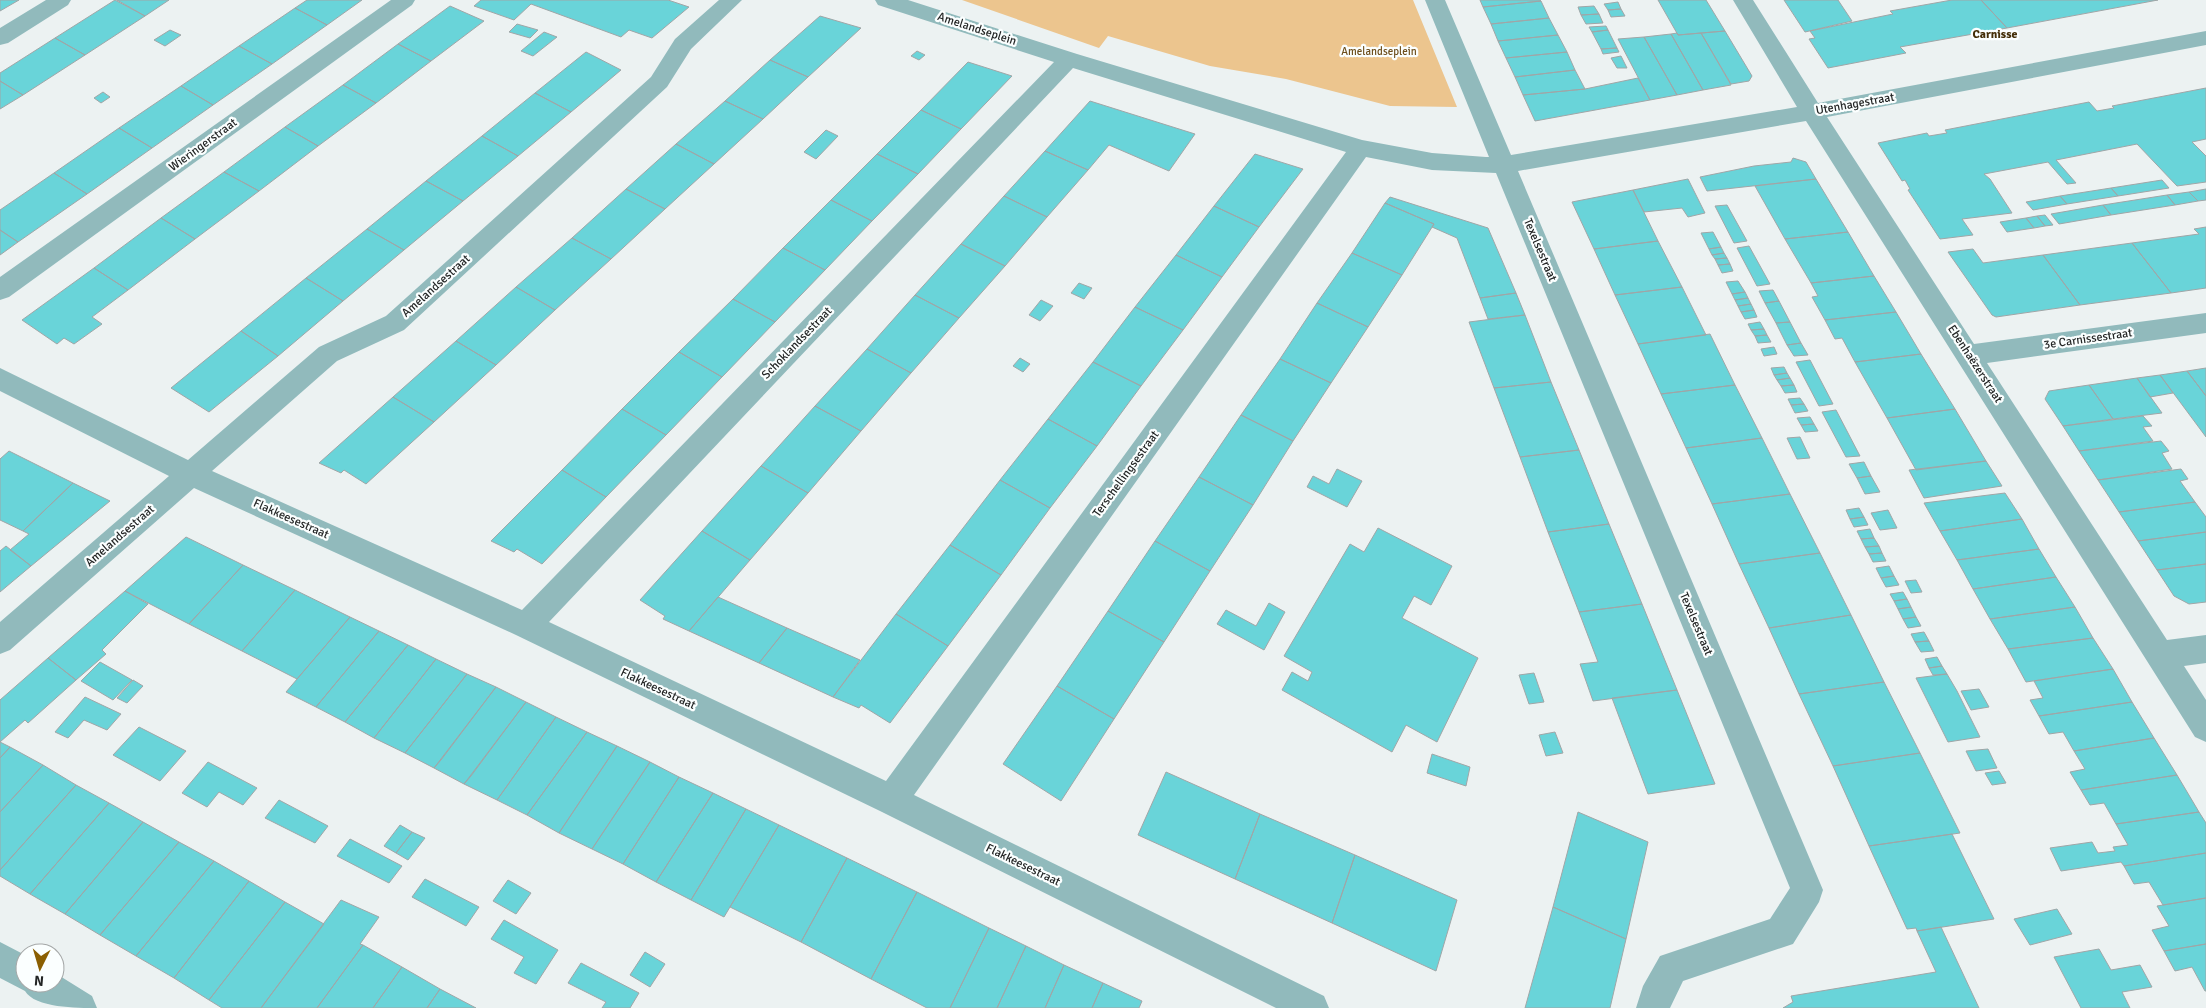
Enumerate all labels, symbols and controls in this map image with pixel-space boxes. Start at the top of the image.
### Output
street label: Amelandseplein [936,9,1018,49]
district label: Carnisse [1973,27,2018,42]
park label: Amelandseplein [1341,45,1417,58]
street label: Utenhagestraat [1814,90,1896,118]
street label: Wieringerstraat [166,115,240,175]
street label: Texelsestraat [1520,216,1560,284]
street label: Amelandsestraat [399,251,473,321]
street label: Schoklandsestraat [759,304,835,382]
street label: Ebenhaëzerstraat [1944,322,2006,406]
street label: 3e Carnissestraat [2043,325,2133,353]
street label: Terschellingsestraat [1090,428,1162,520]
street label: Flakkeesestraat [251,496,331,542]
street label: Amelandsestraat [82,502,158,570]
street label: Texelsestraat [1676,590,1716,658]
street label: Flakkeesestraat [618,665,698,713]
street label: Flakkeesestraat [983,841,1063,889]
north arrow [15,943,65,993]
text: N [33,972,45,989]

